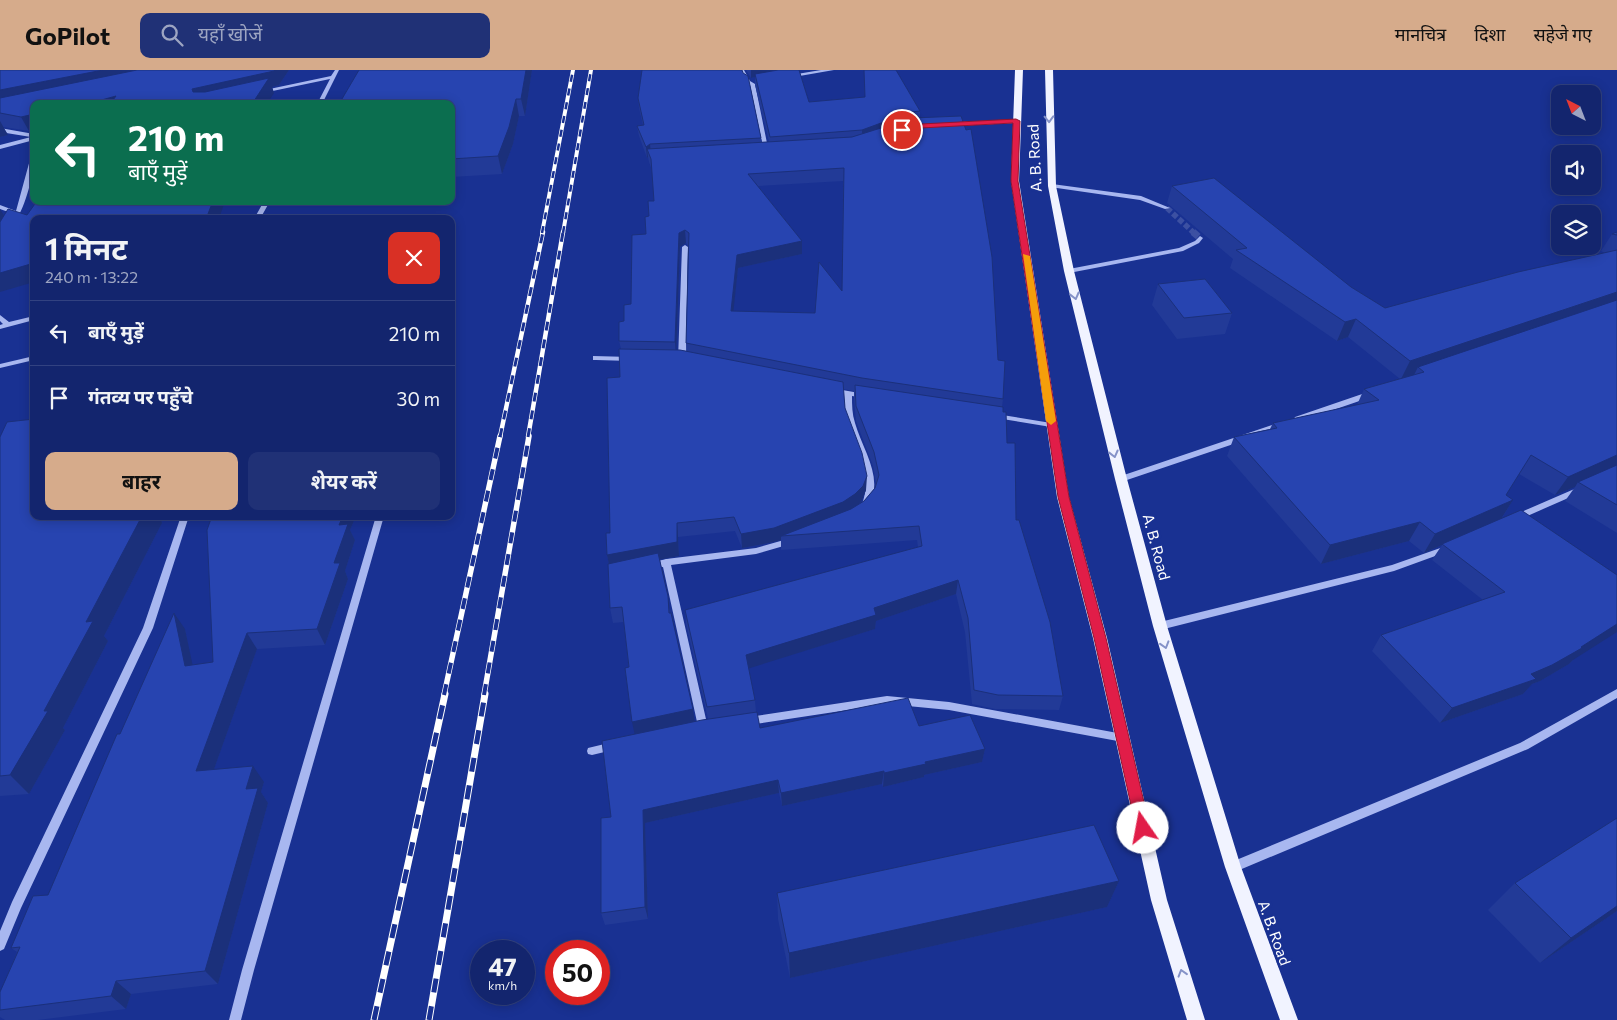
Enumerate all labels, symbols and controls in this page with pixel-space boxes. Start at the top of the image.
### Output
search box [140,13,490,58]
text: GoPilot [25,21,110,50]
icon: search [158,21,186,49]
text: यहाँ खोजें [198,22,262,45]
text: मानचित्र [1395,23,1446,45]
text: दिशा [1474,23,1505,45]
text: सहेजे गए [1533,23,1592,45]
north arrow [1551,85,1601,135]
map controls [1551,85,1601,255]
pin [881,109,923,151]
text: 210 m [128,115,224,158]
one-way arrow [1044,115,1055,123]
icon: arrive [888,116,916,144]
icon: left [45,120,110,185]
street label: A. B. Road [1023,124,1045,192]
button: sound [1551,145,1601,195]
text: बाएँ मुड़ें [128,158,188,185]
button: layers [1551,205,1601,255]
text: 1 मिनट [45,229,127,266]
button: close [388,232,440,284]
text: 240 m · 13:22 [45,267,138,286]
one-way arrow [1069,292,1080,301]
icon: left [45,319,73,347]
text: बाएँ मुड़ें [88,320,144,343]
text: 210 m [389,322,440,345]
icon: arrive [45,384,73,412]
text: गंतव्य पर पहुँचे [88,385,193,408]
text: 30 m [397,387,440,410]
one-way arrow [1109,449,1119,457]
button: बाहर [45,452,238,510]
button: शेयर करें [248,452,440,510]
street label: A. B. Road [1139,512,1174,582]
one-way arrow [1160,640,1170,648]
position arrow [1116,801,1168,853]
street label: A. B. Road [1255,898,1295,968]
speed limit sign: 50 [545,940,610,1005]
text: 47 [488,951,517,981]
one-way arrow [1177,970,1187,978]
text: km/h [488,978,517,992]

